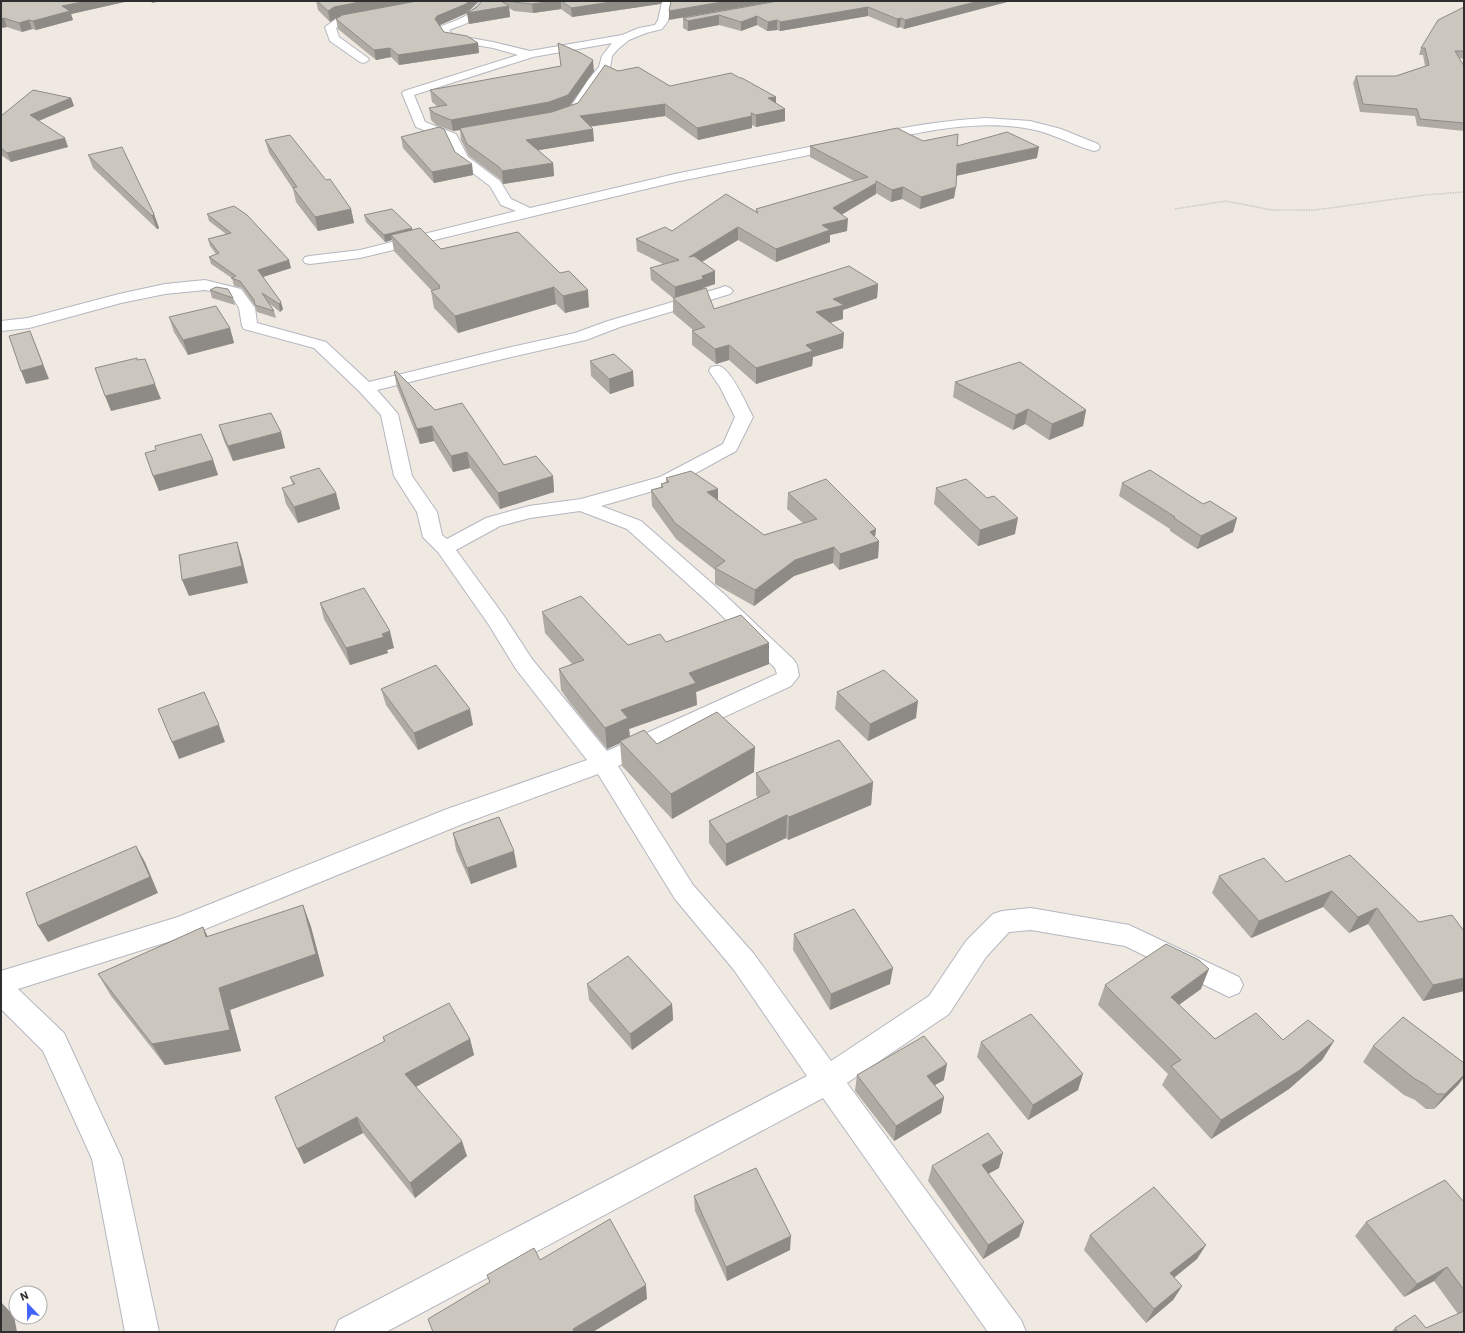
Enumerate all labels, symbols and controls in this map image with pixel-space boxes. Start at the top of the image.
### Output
north arrow [8,1285,48,1325]
text: N [18,1288,31,1304]

